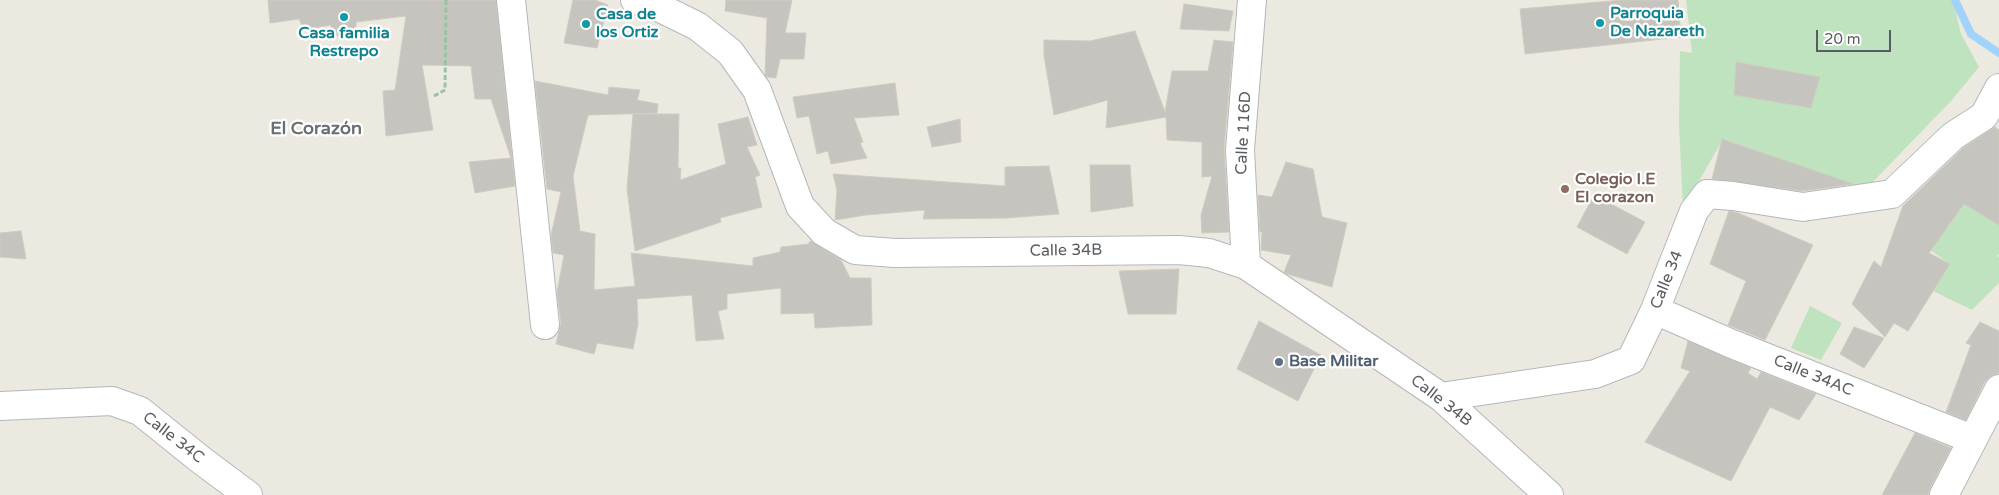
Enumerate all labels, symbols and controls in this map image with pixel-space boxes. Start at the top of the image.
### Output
place label: Parroquia De Nazareth [1610,4,1705,42]
place label: Casa de los Ortiz [596,5,659,43]
marker: Casa familia Restrepo [338,11,350,23]
marker: Parroquia De Nazareth [1594,17,1606,29]
marker: Casa de los Ortiz [580,18,592,30]
scale bar [1819,20,1894,52]
place label: Casa familia Restrepo [298,24,390,62]
text: 20 m [1824,30,1861,48]
street label: Calle 116D [1232,91,1256,175]
district label: El Corazón [270,118,362,140]
place label: Colegio I.E El corazon [1575,170,1656,208]
marker: Colegio I.E El corazon [1559,183,1571,195]
street label: Calle 34B [1030,241,1102,261]
street label: Calle 34 [1647,248,1687,312]
street label: Calle 34AC [1770,351,1856,401]
place label: Base Militar [1289,352,1378,372]
marker: Base Militar [1273,356,1285,368]
street label: Calle 34B [1407,371,1475,431]
street label: Calle 34C [139,408,207,468]

